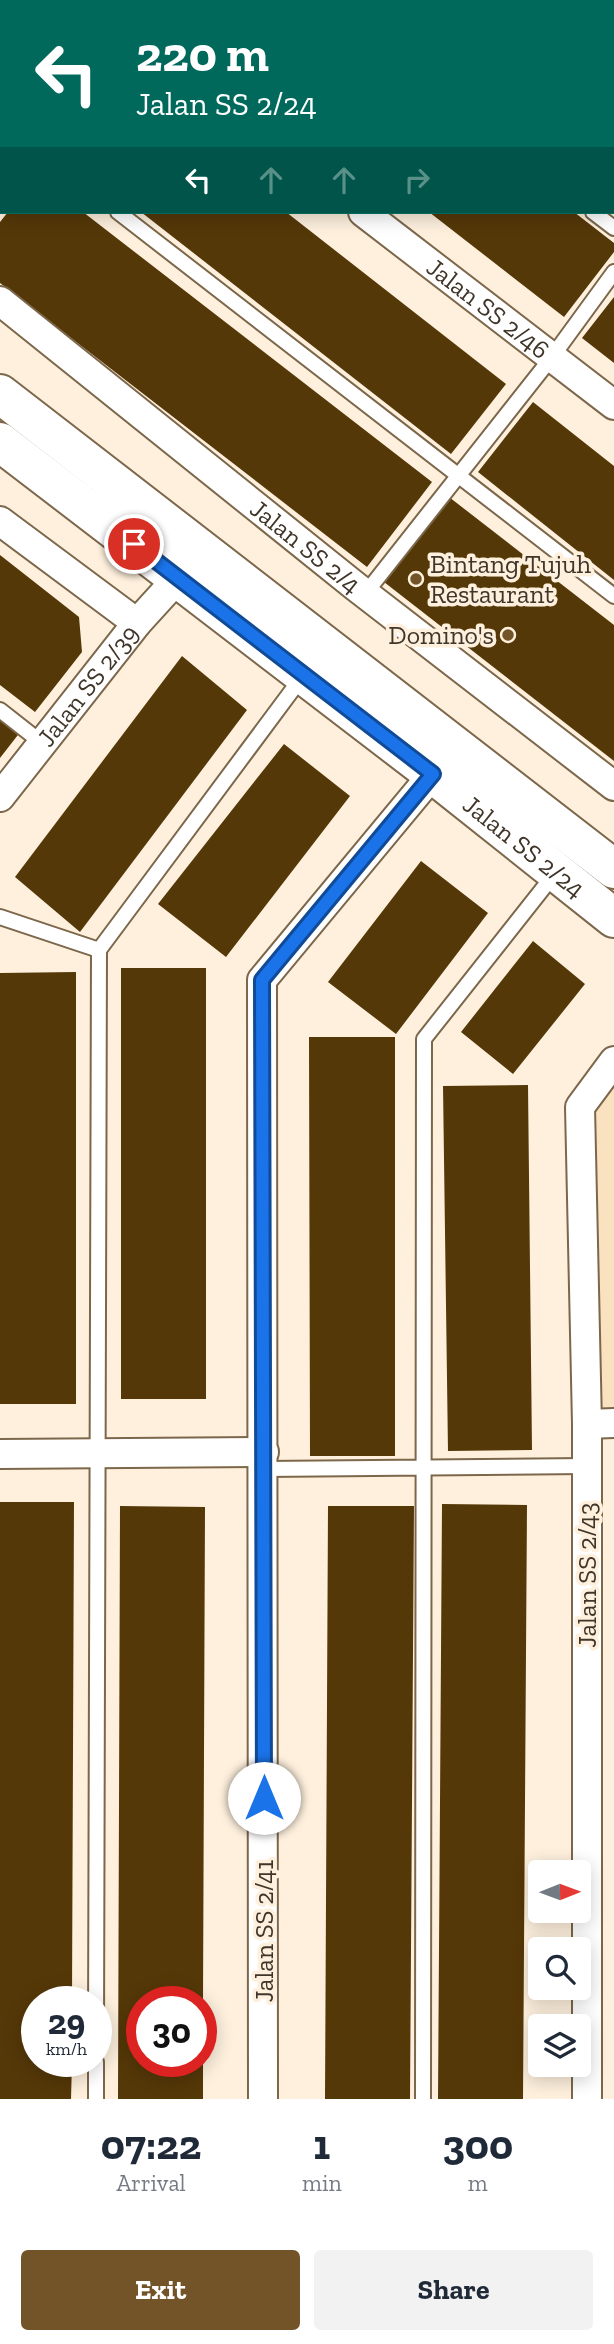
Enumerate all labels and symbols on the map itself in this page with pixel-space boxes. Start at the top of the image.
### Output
street label: Jalan SS 2/46 [420,251,556,366]
street label: Jalan SS 2/4 [244,492,367,600]
pin [104,514,164,574]
place label: Bintang Tujuh Restaurant [430,548,592,610]
marker: Bintang Tujuh Restaurant [408,571,424,587]
street label: Jalan SS 2/39 [30,618,146,753]
place label: Domino's [388,619,494,651]
marker: Domino's [500,627,516,643]
street label: Jalan SS 2/24 [457,788,592,905]
street label: Jalan SS 2/43 [571,1502,603,1648]
position arrow [227,1761,301,1835]
street label: Jalan SS 2/41 [248,1860,280,2002]
north arrow [528,1860,592,1923]
speed limit sign: 30 [126,1986,217,2077]

